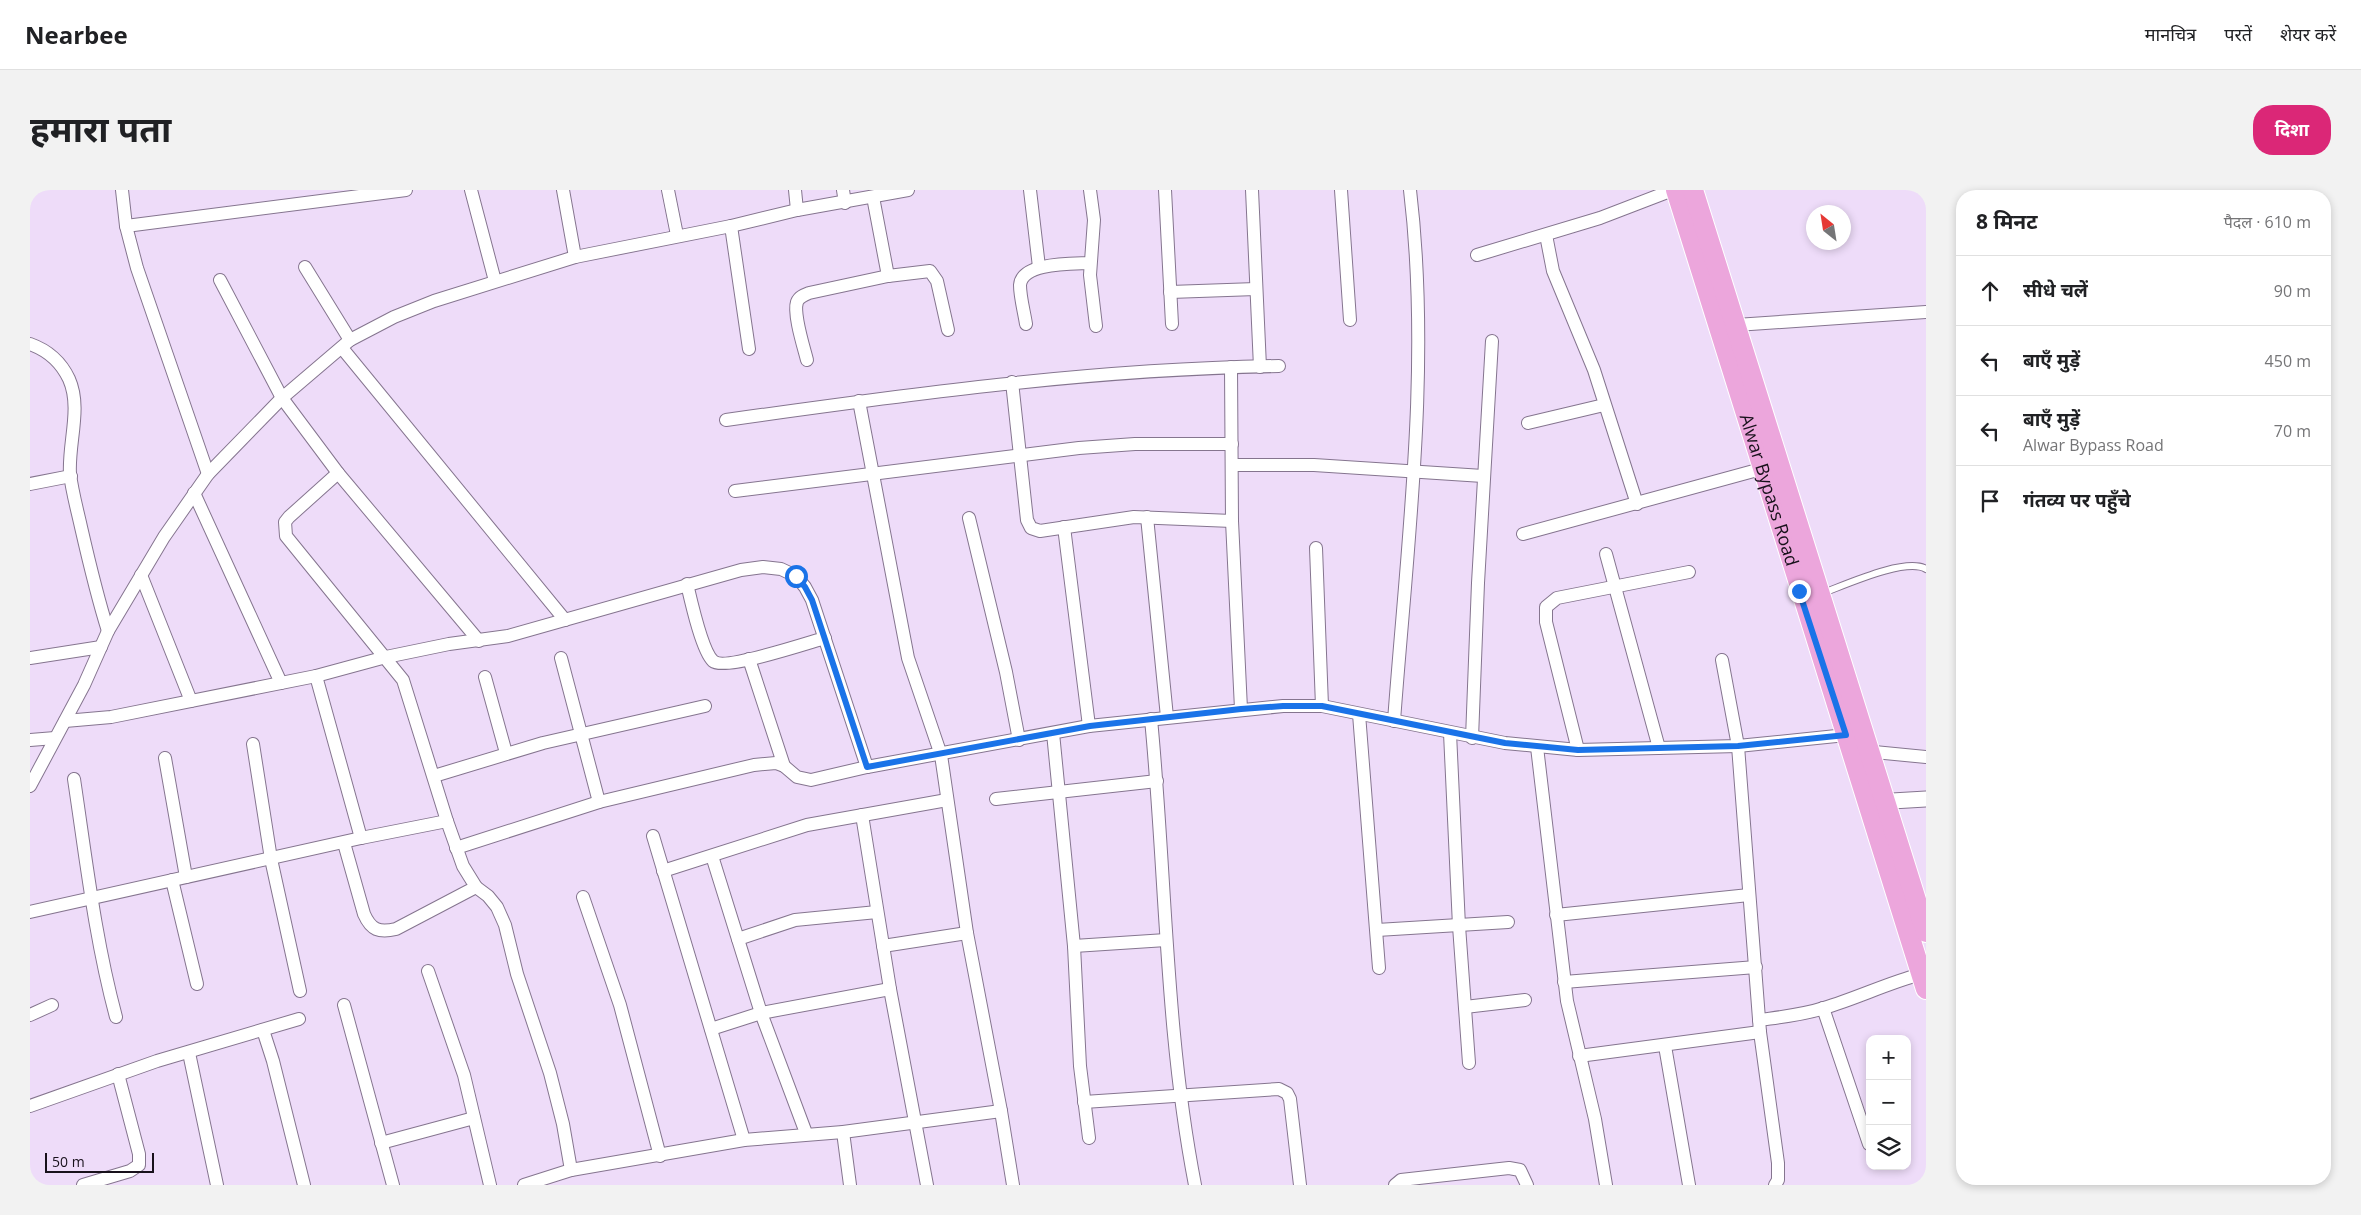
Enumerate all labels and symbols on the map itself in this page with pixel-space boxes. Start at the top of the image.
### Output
north arrow [1806,205,1851,250]
street label: Alwar Bypass Road [1735,410,1805,569]
route start [785,565,808,588]
route end [1788,580,1811,603]
scale bar [45,1150,154,1173]

